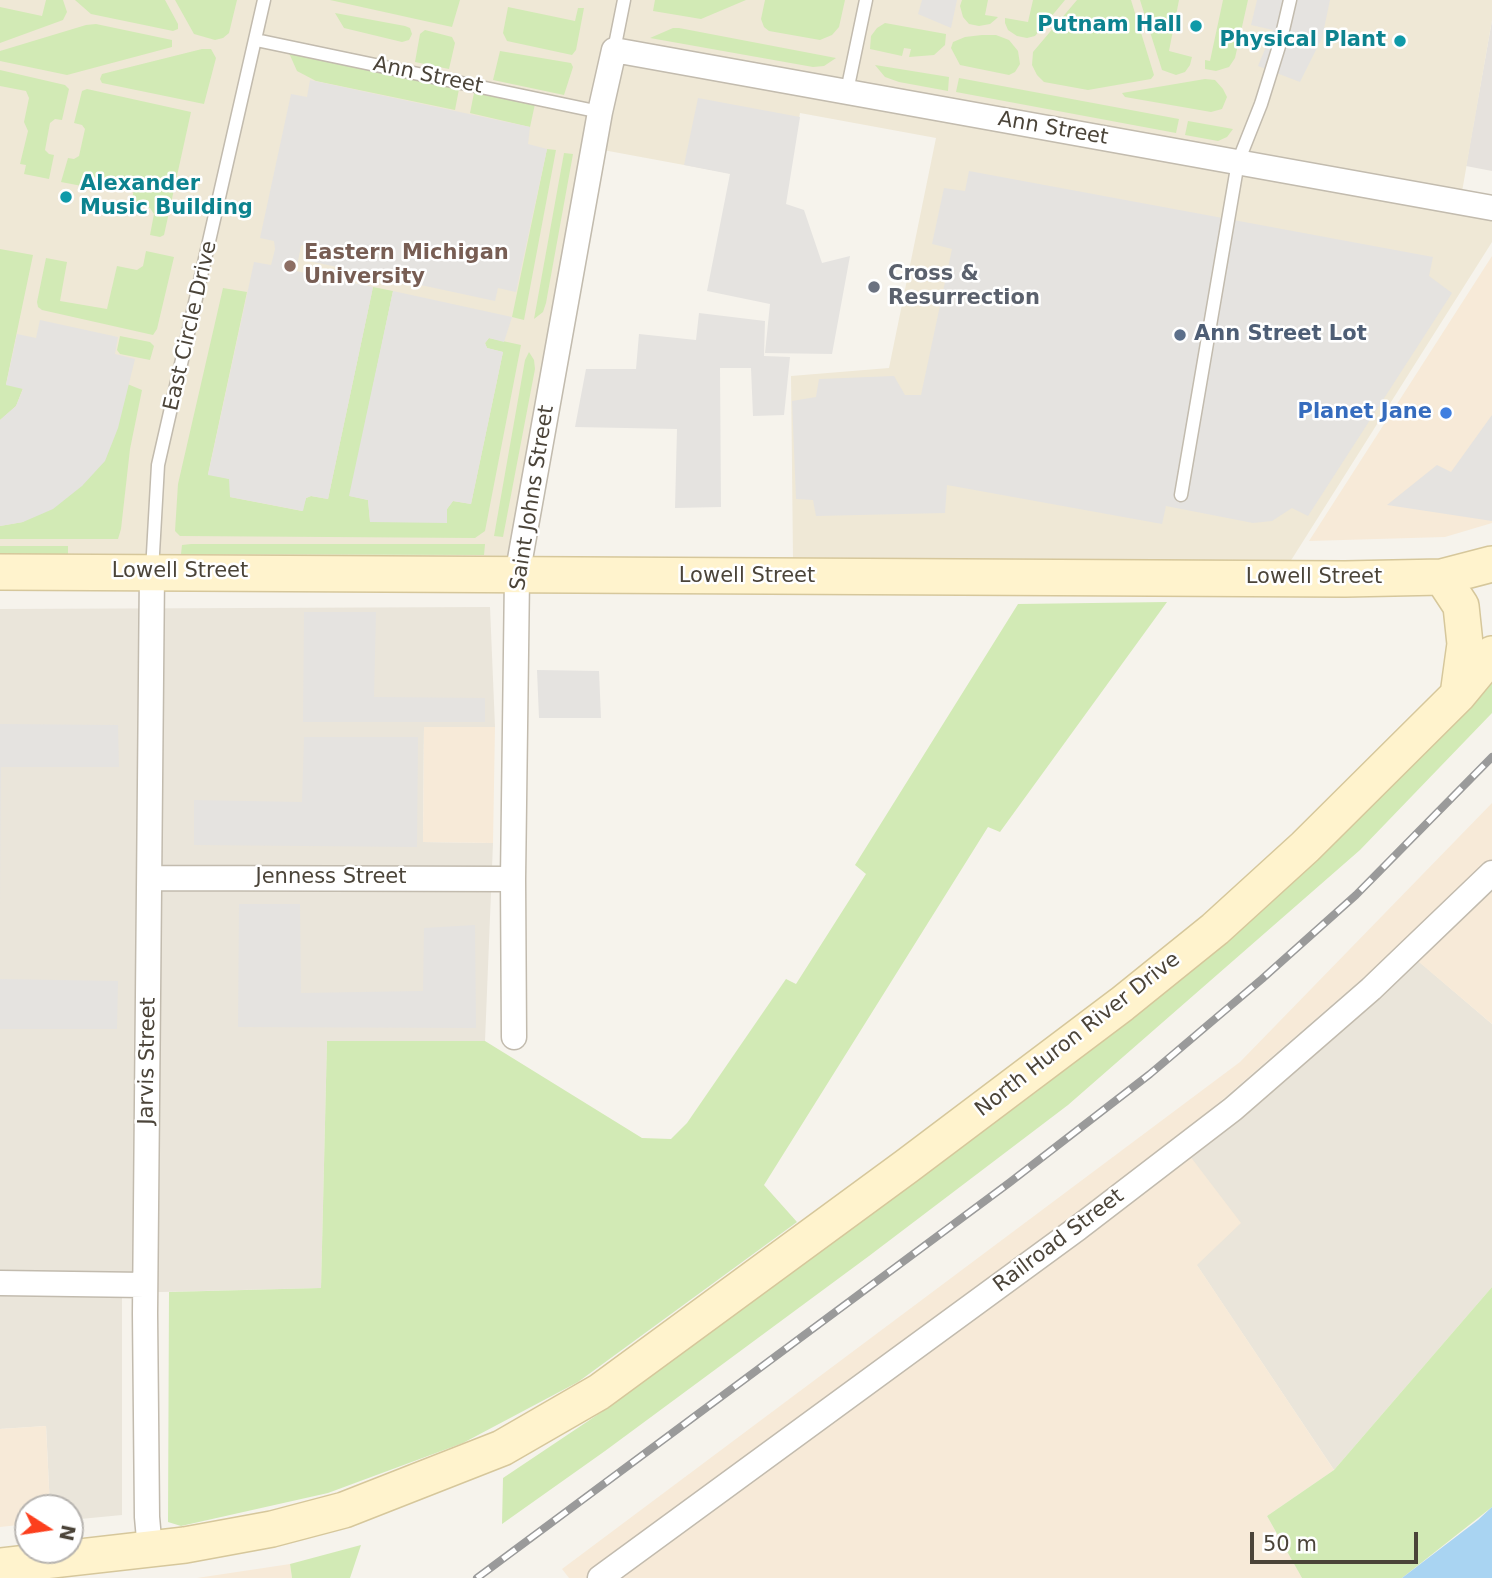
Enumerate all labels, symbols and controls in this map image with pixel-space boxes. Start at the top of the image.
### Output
place label: Putnam Hall [1037,13,1182,39]
marker: Putnam Hall [1188,18,1204,34]
place label: Physical Plant [1219,28,1386,54]
marker: Physical Plant [1392,33,1408,49]
street label: Ann Street [371,52,485,100]
street label: Ann Street [996,107,1110,151]
place label: Alexander Music Building [80,172,253,222]
marker: Alexander Music Building [58,189,74,205]
street label: East Circle Drive [159,239,223,413]
place label: Eastern Michigan University [304,241,509,291]
marker: Eastern Michigan University [282,258,298,274]
place label: Cross & Resurrection [888,262,1040,312]
marker: Cross & Resurrection [866,279,882,295]
place label: Ann Street Lot [1194,322,1367,348]
marker: Ann Street Lot [1172,327,1188,343]
place label: Planet Jane [1298,400,1432,426]
street label: Saint Johns Street [506,404,560,592]
marker: Planet Jane [1438,405,1454,421]
street label: Lowell Street [112,559,248,585]
street label: Lowell Street [679,564,815,590]
street label: Lowell Street [1246,565,1382,591]
street label: Jenness Street [255,865,407,891]
street label: North Huron River Drive [971,947,1185,1123]
street label: Jarvis Street [134,997,162,1125]
street label: Railroad Street [989,1184,1129,1298]
north arrow [14,1494,84,1564]
scale bar [1254,1518,1422,1562]
text: N [55,1523,80,1543]
text: 50 m [1263,1532,1317,1556]

